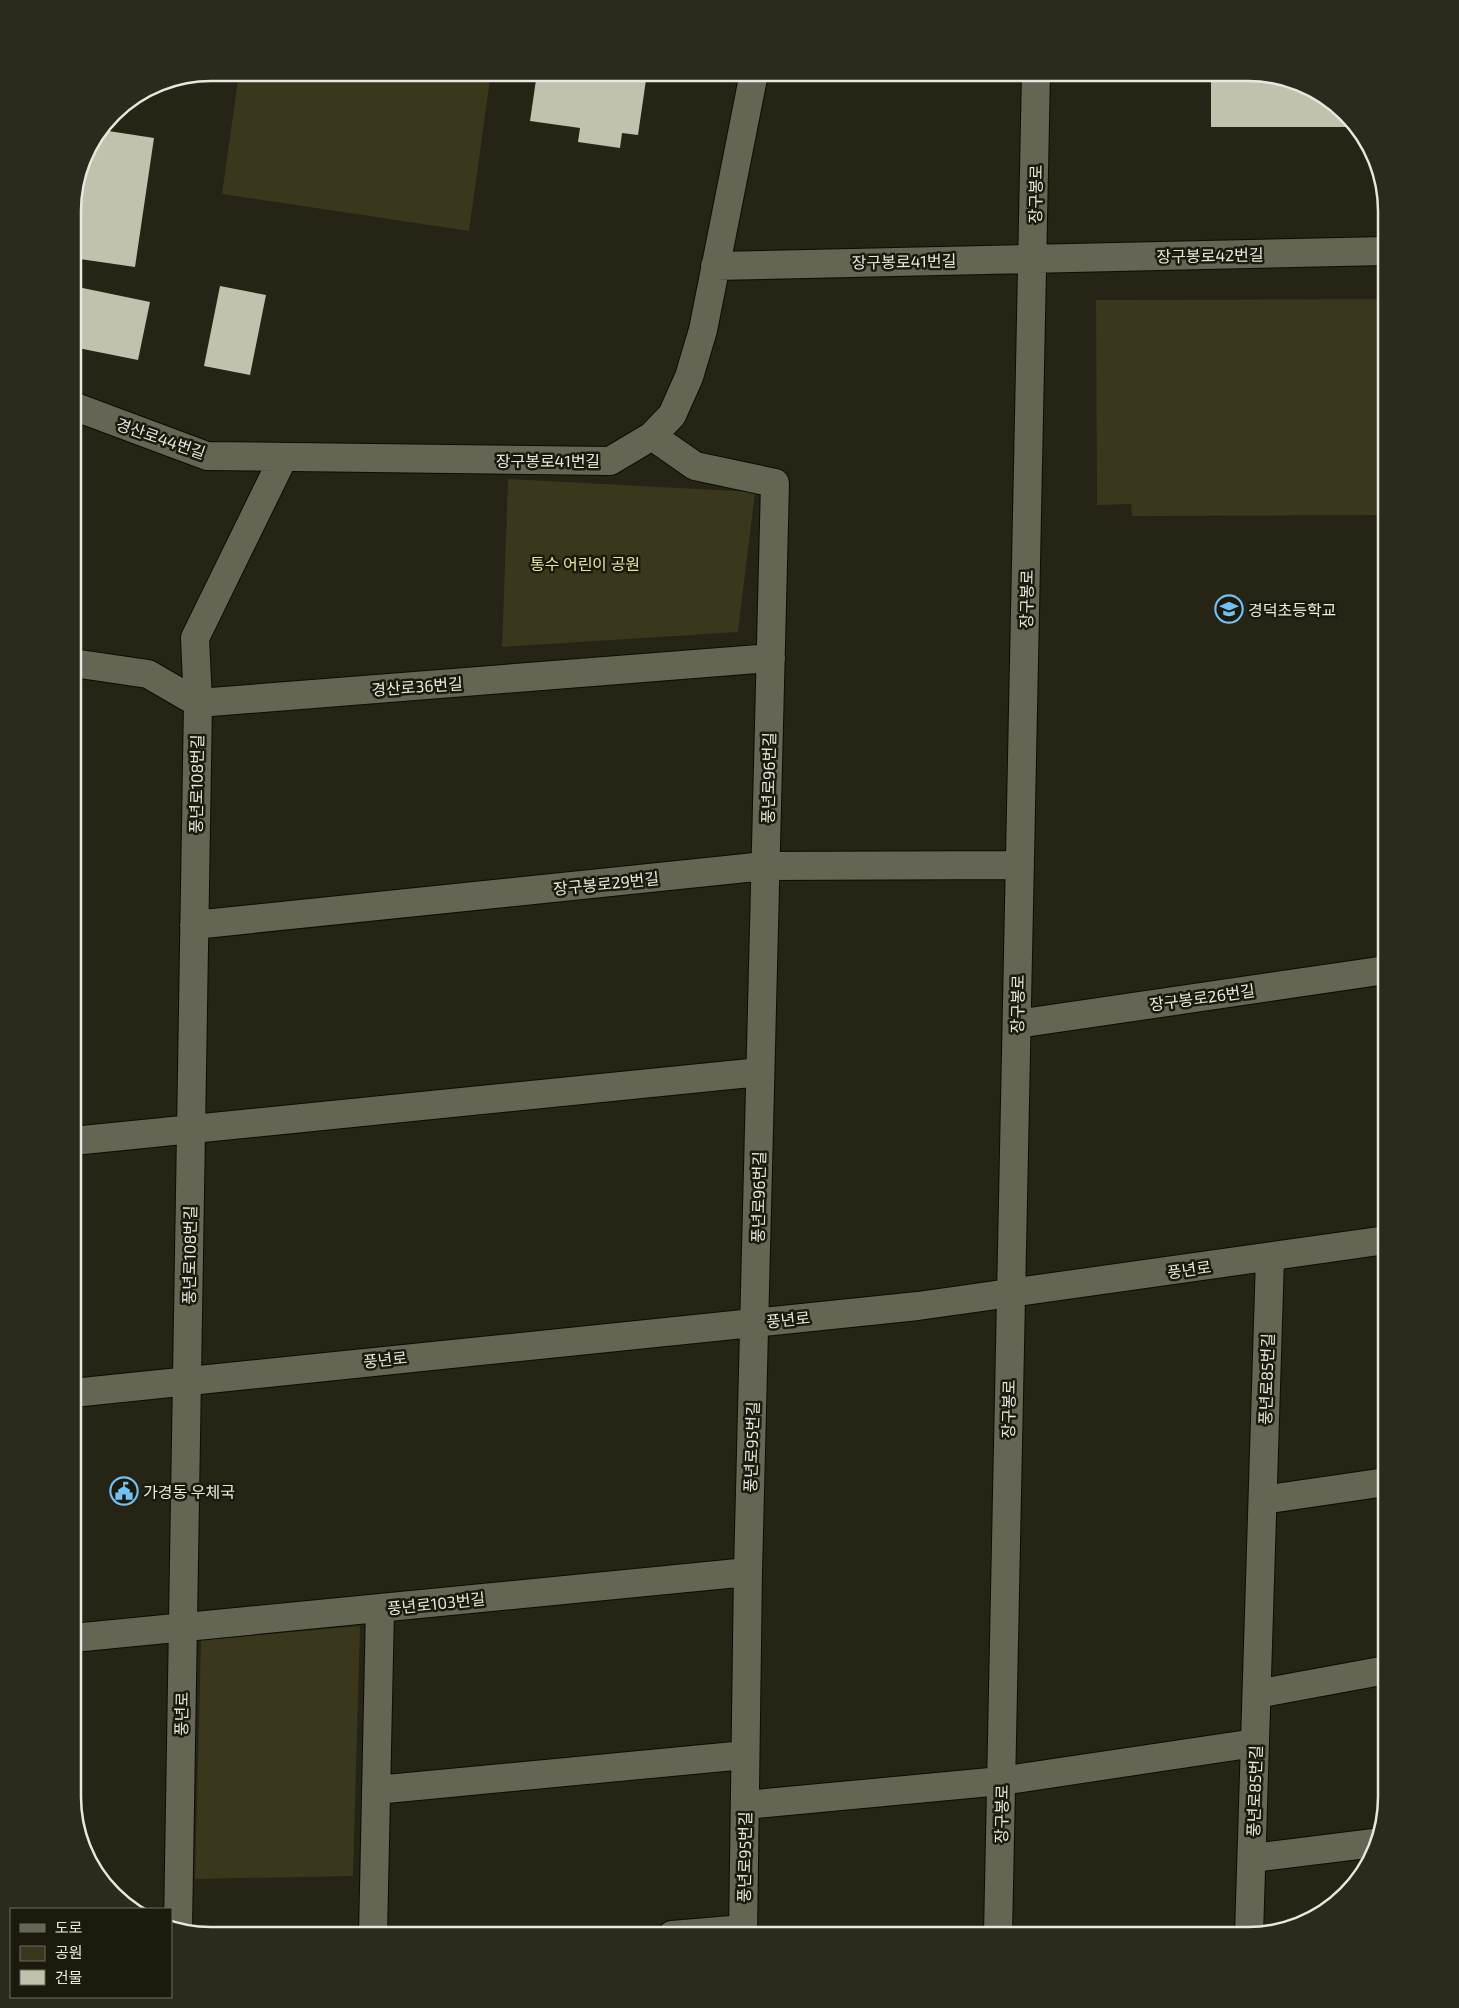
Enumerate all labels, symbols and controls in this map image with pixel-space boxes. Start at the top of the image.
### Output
street label: 장구봉로 [1025,164,1045,224]
street label: 장구봉로42번길 [1156,245,1264,265]
street label: 장구봉로41번길 [852,251,956,271]
street label: 경산로44번길 [114,414,208,462]
street label: 장구봉로41번길 [496,451,600,470]
park label: 통수 어린이 공원 [530,554,640,573]
street label: 장구봉로 [1016,569,1036,629]
school or university icon: 경덕초등학교 [1214,594,1244,624]
place label: 경덕초등학교 [1248,600,1336,619]
street label: 경산로36번길 [371,673,463,699]
street label: 풍년로96번길 [758,732,778,824]
street label: 풍년로108번길 [186,734,206,834]
street label: 장구봉로29번길 [552,868,660,898]
street label: 장구봉로 [1007,974,1027,1034]
street label: 장구봉로26번길 [1148,980,1256,1014]
street label: 풍년로96번길 [748,1151,768,1243]
street label: 풍년로108번길 [179,1205,199,1305]
street label: 풍년로 [1166,1256,1212,1281]
street label: 풍년로 [765,1307,811,1331]
street label: 풍년로85번길 [1255,1333,1277,1425]
street label: 풍년로 [362,1347,408,1371]
street label: 장구봉로 [998,1379,1018,1439]
street label: 풍년로95번길 [740,1401,762,1493]
public building icon: 가경동 우체국 [109,1476,139,1506]
place label: 가경동 우체국 [143,1482,235,1501]
street label: 풍년로103번길 [386,1588,486,1618]
street label: 풍년로 [171,1691,191,1736]
street label: 풍년로85번길 [1243,1745,1265,1837]
street label: 장구봉로 [991,1784,1011,1844]
street label: 풍년로95번길 [734,1811,754,1903]
legend [10,1908,172,1998]
text: 도로 [55,1918,83,1936]
text: 공원 [55,1943,83,1961]
text: 건물 [55,1968,83,1986]

